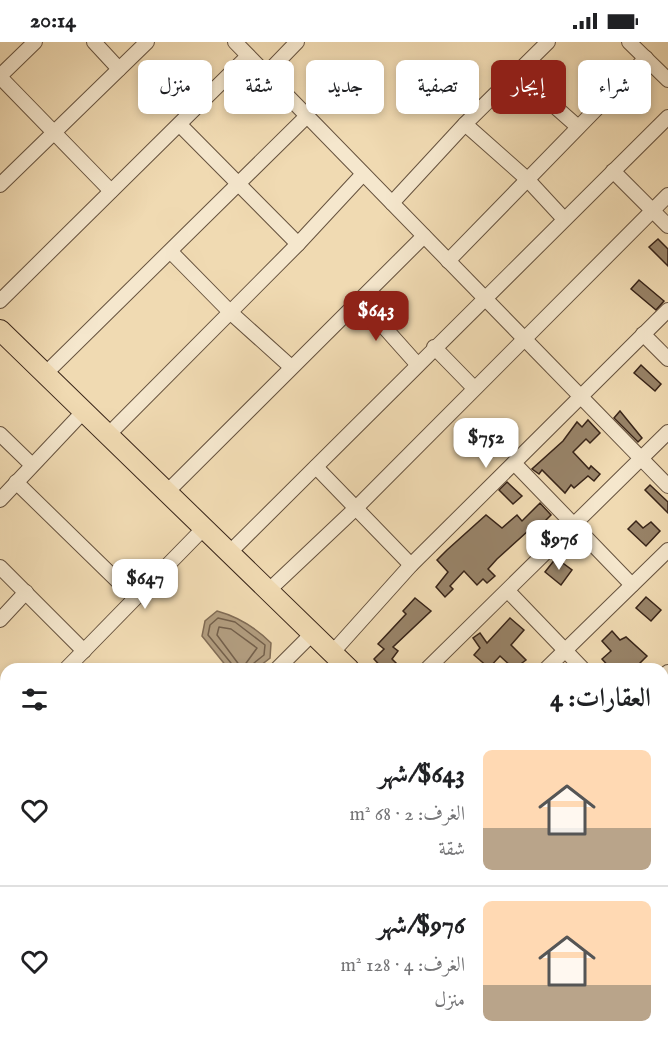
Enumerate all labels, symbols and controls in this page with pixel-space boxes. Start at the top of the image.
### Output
text: 20:14 [30,7,76,35]
chip: منزل [138,60,212,114]
chip: شقة [224,60,294,114]
chip: جديد [306,60,384,114]
chip: تصفية [396,60,479,114]
chip: إيجار [491,60,566,114]
chip: شراء [578,60,651,114]
pin: $643 [340,291,412,342]
text: $643 [358,298,394,323]
pin: $752 [450,418,522,469]
text: $752 [468,425,505,450]
pin: $976 [523,520,595,571]
text: $976 [540,527,578,552]
pin: $647 [109,559,181,610]
text: $647 [126,566,164,591]
text: العقارات: 4 [550,682,651,715]
icon: filters [18,683,51,716]
text: $643/شهر [378,758,465,791]
icon: home [531,774,603,846]
icon: heart [18,794,51,827]
text: الغرف: 2 · 68 m² [349,802,465,827]
text: شقة [439,837,465,862]
text: $976/شهر [377,909,465,942]
icon: home [531,925,603,997]
icon: heart [18,945,51,978]
text: الغرف: 4 · 128 m² [341,953,465,978]
text: منزل [434,988,465,1013]

